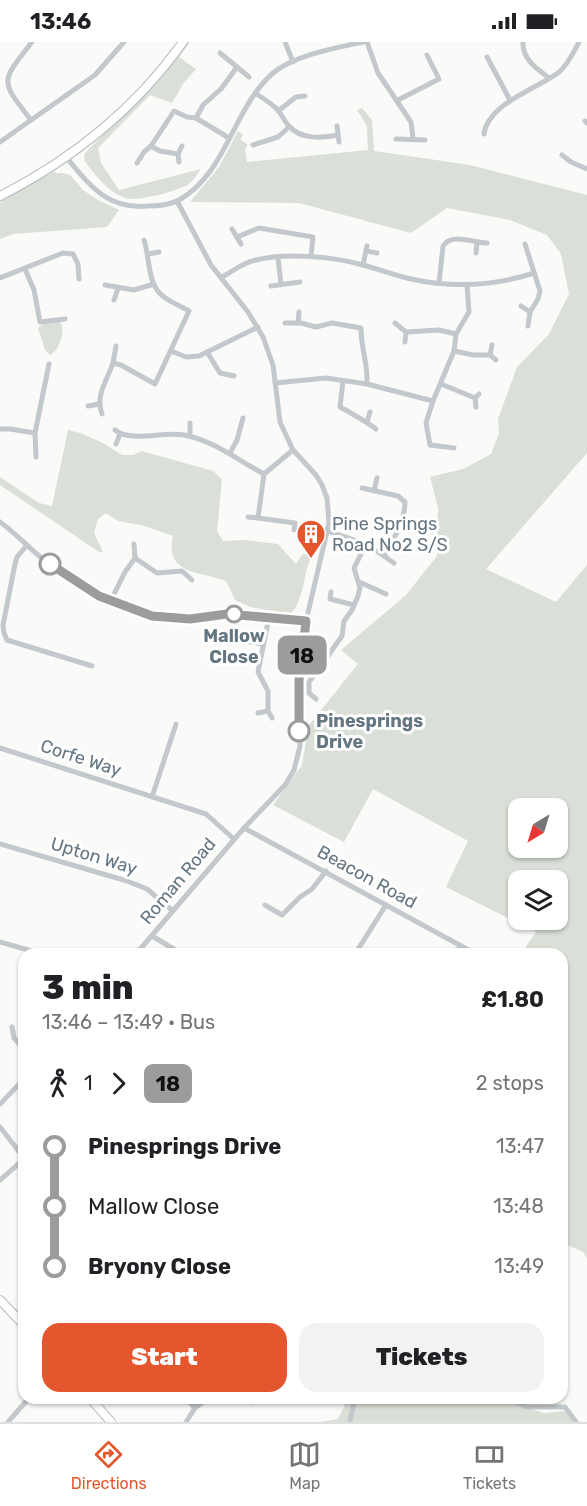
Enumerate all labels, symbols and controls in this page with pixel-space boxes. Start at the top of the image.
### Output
text: 13:46 [30,8,91,35]
place label: Pine Springs Road No2 S/S [332,513,448,556]
building icon: Pine Springs Road No2 S/S [295,518,327,560]
unlabelled marker [39,553,61,575]
marker: Mallow Close [225,605,243,623]
place label: Mallow Close [203,625,265,668]
line badge: 18 [275,636,329,674]
text: 18 [290,643,314,668]
place label: Pinesprings Drive [316,710,423,753]
marker: Pinesprings Drive [288,720,310,742]
street label: Corfe Way [38,735,124,781]
north arrow [508,798,568,858]
map controls [508,798,568,930]
street label: Upton Way [48,832,140,880]
street label: Roman Road [136,833,220,929]
street label: Beacon Road [313,841,421,913]
button: layers [508,870,568,930]
text: 3 min [42,968,134,1007]
text: £1.80 [481,986,544,1013]
text: 13:46 – 13:49 · Bus [42,1010,215,1034]
icon: walk [42,1067,75,1100]
icon: forward [102,1067,135,1100]
text: 1 [84,1071,93,1095]
text: 18 [156,1071,180,1096]
text: 2 stops [476,1071,544,1095]
text: Pinesprings Drive [88,1133,281,1160]
text: 13:47 [496,1134,544,1158]
text: Mallow Close [88,1193,219,1220]
text: 13:48 [493,1194,544,1218]
text: Bryony Close [88,1253,231,1280]
text: 13:49 [494,1254,544,1278]
button: Start [42,1323,287,1392]
button: Tickets [299,1323,544,1392]
tab: Directions [71,1438,147,1493]
tab: Map [288,1438,321,1493]
tab: Tickets [463,1438,516,1493]

